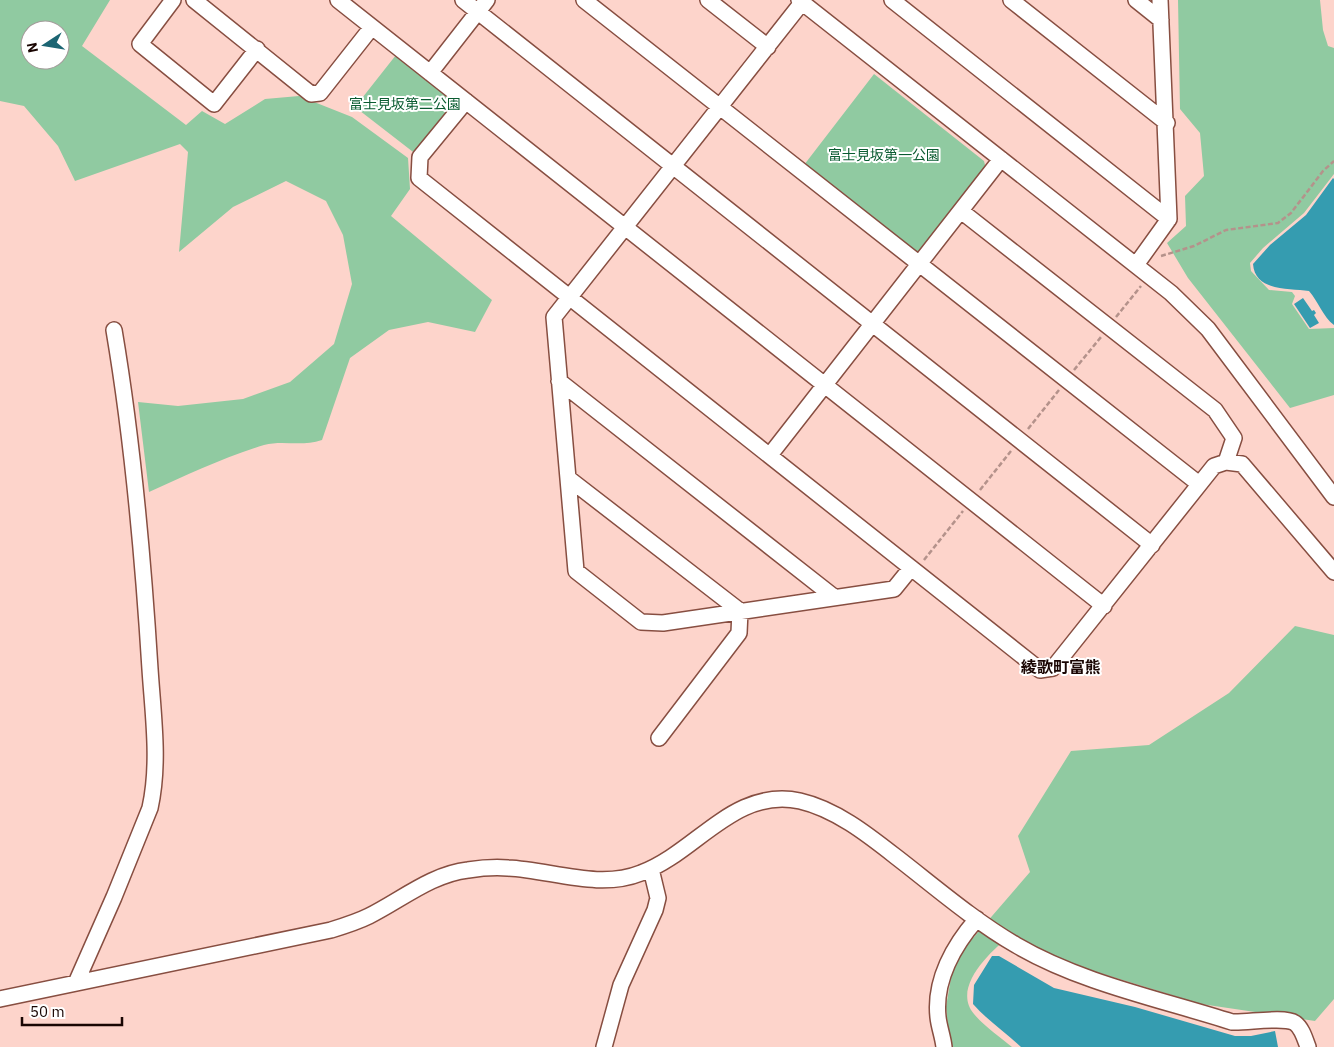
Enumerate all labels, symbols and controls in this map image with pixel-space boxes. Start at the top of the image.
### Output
north arrow [20,20,70,70]
text: N [22,41,42,55]
park label: 富士見坂第二公園 [349,95,461,113]
park label: 富士見坂第一公園 [828,146,940,164]
district label: 綾歌町富熊 [1021,657,1101,677]
scale bar [22,994,122,1026]
text: 50 m [30,1002,65,1021]

